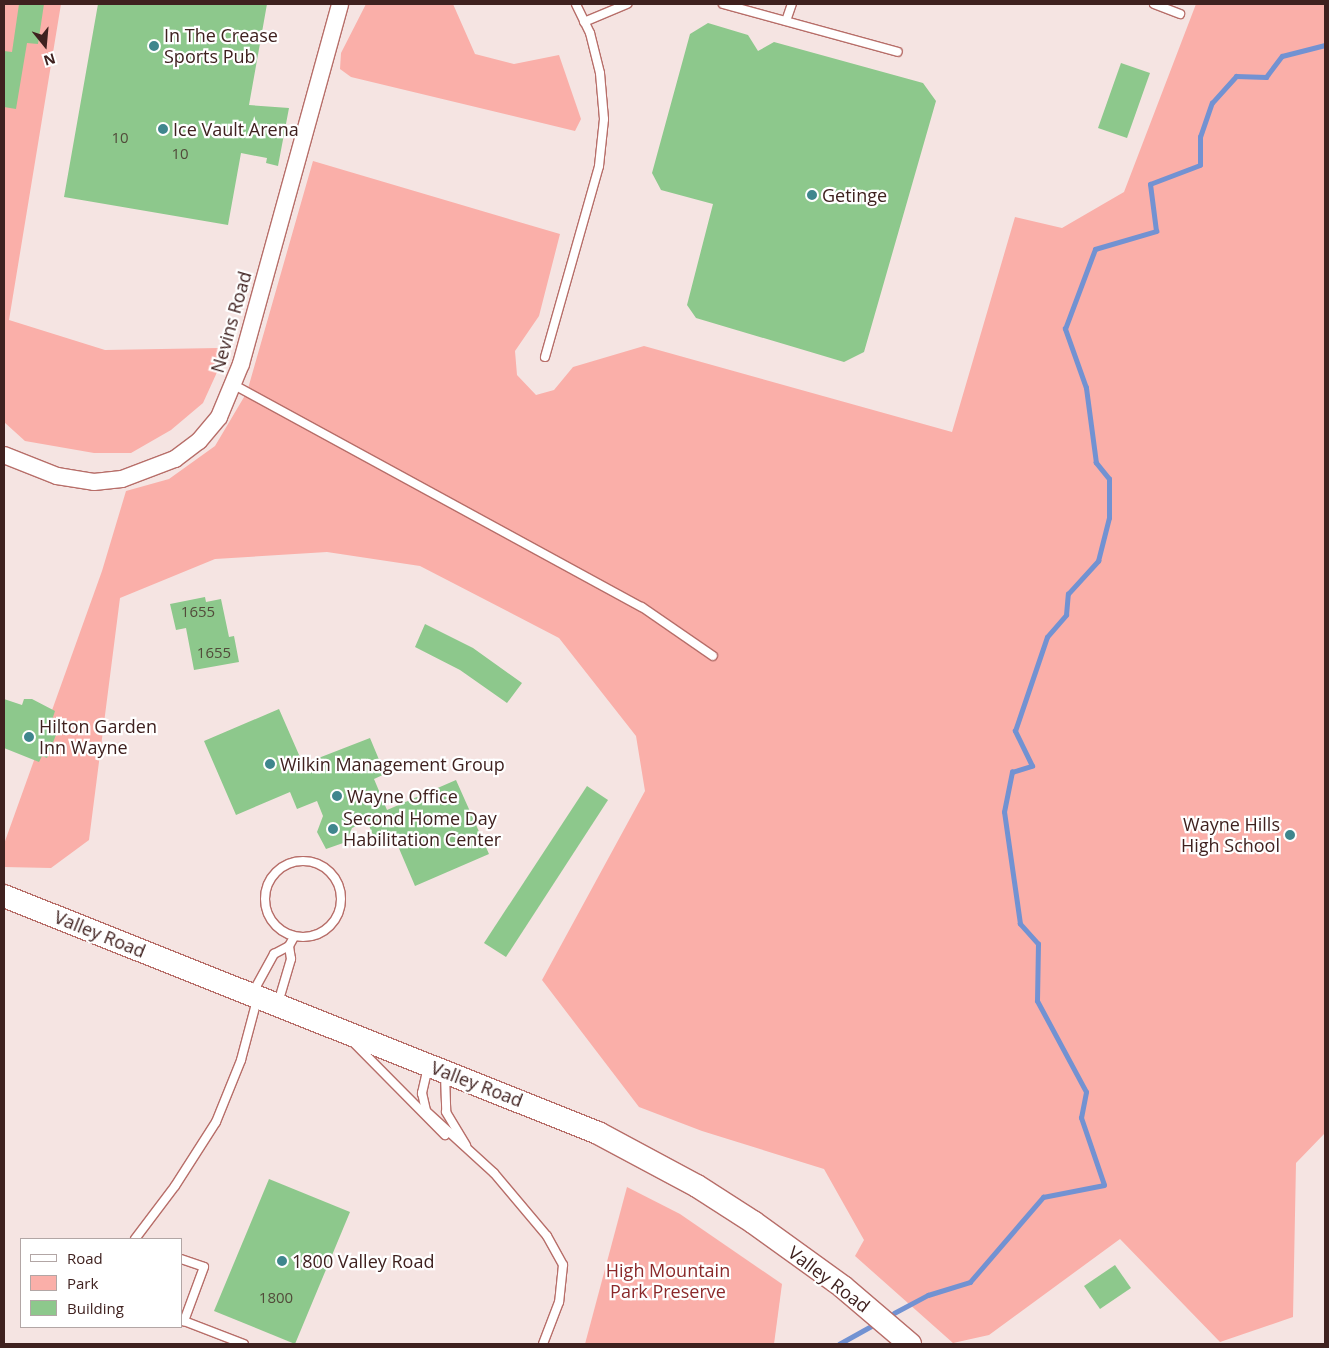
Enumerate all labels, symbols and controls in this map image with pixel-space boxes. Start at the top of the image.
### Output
north arrow [20,20,70,70]
place label: In The Crease Sports Pub [164,25,278,68]
marker: In The Crease Sports Pub [148,40,160,52]
text: N [41,49,58,71]
place label: Ice Vault Arena [173,118,299,140]
marker: Ice Vault Arena [157,123,169,135]
house number: 10 [111,129,129,147]
house number: 10 [171,145,189,163]
place label: Getinge [822,184,887,206]
marker: Getinge [806,189,818,201]
street label: Nevins Road [206,269,256,375]
house number: 1655 [181,603,215,621]
house number: 1655 [197,644,231,662]
place label: Hilton Garden Inn Wayne [39,716,157,759]
marker: Hilton Garden Inn Wayne [23,731,35,743]
place label: Wilkin Management Group [280,753,505,775]
marker: Wilkin Management Group [264,758,276,770]
place label: Wayne Office [347,785,458,807]
marker: Wayne Office [331,790,343,802]
place label: Second Home Day Habilitation Center [343,808,501,851]
place label: Wayne Hills High School [1181,814,1280,856]
marker: Second Home Day Habilitation Center [327,823,339,835]
marker: Wayne Hills High School [1284,829,1296,841]
street label: Valley Road [51,906,149,962]
street label: Valley Road [428,1057,526,1111]
legend [20,1238,182,1328]
street label: Valley Road [784,1241,874,1317]
text: Road [67,1248,103,1268]
place label: 1800 Valley Road [292,1250,434,1272]
marker: 1800 Valley Road [276,1255,288,1267]
park label: High Mountain Park Preserve [606,1260,730,1302]
text: Park [67,1273,98,1293]
house number: 1800 [259,1289,293,1307]
text: Building [67,1298,124,1318]

